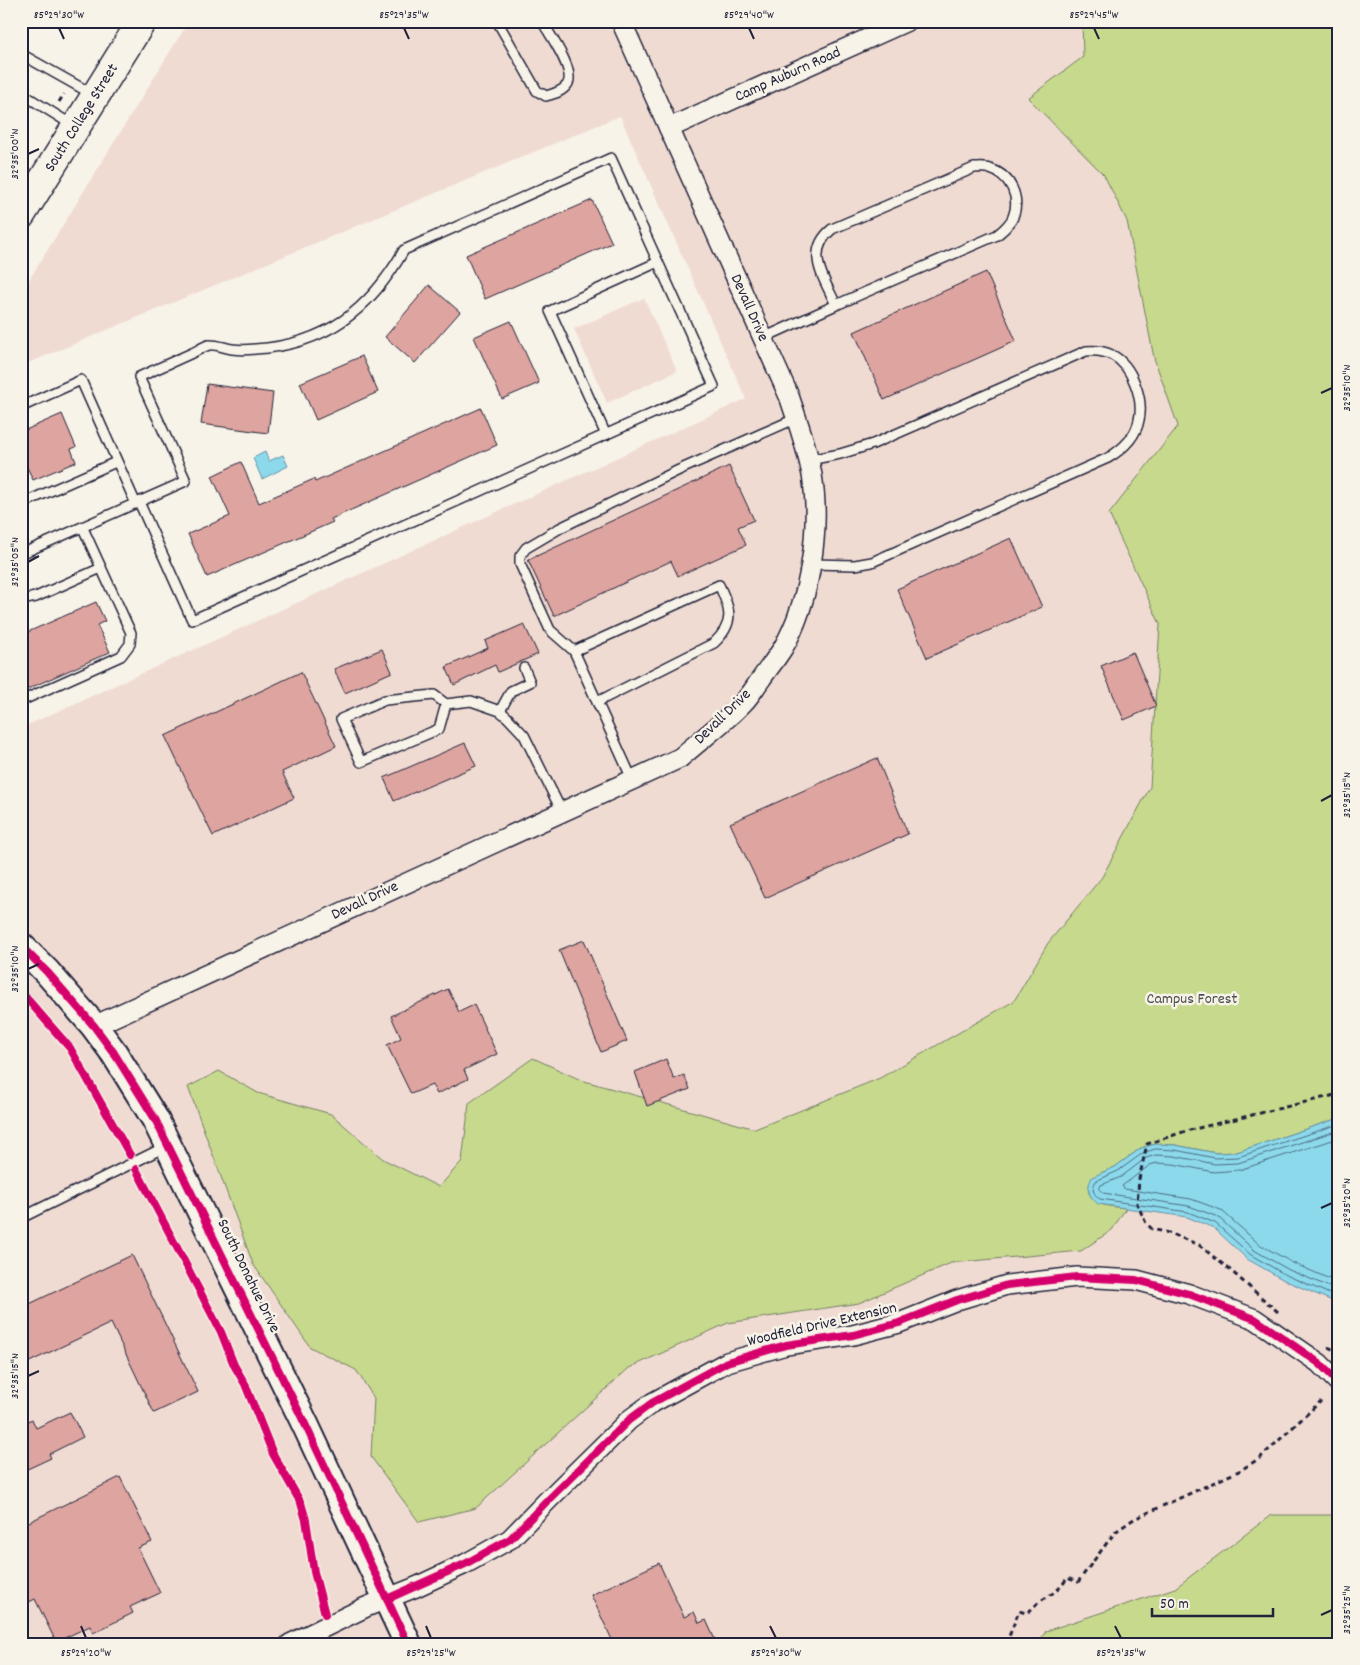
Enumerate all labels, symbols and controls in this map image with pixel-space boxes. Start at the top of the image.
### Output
text: 85°29'30"W [34,7,84,24]
text: 85°29'35"W [379,7,429,24]
text: 85°29'40"W [724,7,774,24]
text: 85°29'45"W [1069,7,1119,24]
street label: Camp Auburn Road [731,41,845,109]
street label: South College Street [39,59,125,177]
text: 32°35'00"N [7,128,24,179]
street label: Devall Drive [724,271,774,345]
text: 32°35'10"N [1339,364,1356,412]
text: 32°35'05"N [7,537,24,587]
street label: Devall Drive [689,684,757,750]
text: 32°35'15"N [1339,772,1356,818]
street label: Devall Drive [328,875,402,927]
text: 32°35'10"N [7,945,24,993]
park label: Campus Forest [1147,988,1238,1011]
text: 32°35'20"N [1339,1178,1356,1228]
street label: South Donahue Drive [210,1215,286,1337]
street label: Woodfield Drive Extension [745,1297,899,1353]
text: 32°35'15"N [7,1353,24,1399]
scale bar [1152,1585,1274,1617]
text: 32°35'25"N [1339,1586,1356,1634]
text: 50 m [1160,1594,1189,1616]
text: 85°29'20"W [61,1645,111,1662]
text: 85°29'25"W [406,1645,456,1662]
text: 85°29'30"W [751,1645,801,1662]
text: 85°29'35"W [1096,1645,1146,1662]

